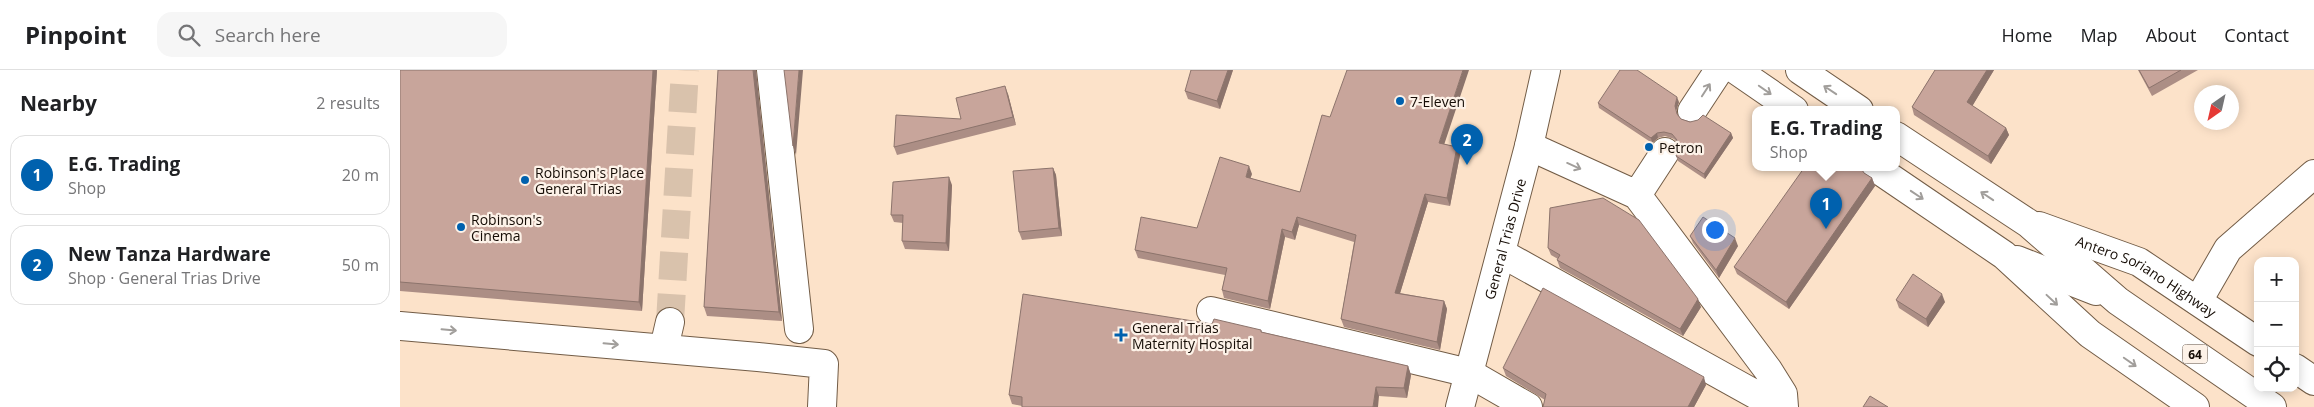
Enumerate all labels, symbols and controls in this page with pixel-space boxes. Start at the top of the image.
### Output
search box [157,12,507,57]
text: Pinpoint [25,18,127,51]
icon: search [175,21,203,49]
text: Search here [215,22,321,48]
text: Home [2002,23,2052,47]
text: Map [2080,23,2118,47]
text: About [2146,23,2196,47]
text: Contact [2224,23,2289,47]
one-way arrow [1701,84,1711,98]
one-way arrow [1758,85,1772,95]
one-way arrow [1823,85,1837,95]
north arrow [2194,85,2239,130]
text: Nearby [20,89,97,117]
text: 2 results [316,92,380,114]
place label: 7-Eleven [1410,92,1465,111]
marker: 7-Eleven [1394,95,1406,107]
popup [1752,106,1900,171]
text: E.G. Trading [1770,115,1882,141]
pin: 2 [1451,124,1483,165]
place label: Petron [1659,138,1703,157]
marker: Petron [1643,141,1655,153]
text: Shop [1770,141,1808,163]
text: E.G. Trading [68,151,180,177]
one-way arrow [1566,162,1581,172]
place label: Robinson's Place General Trias [535,163,644,198]
text: 1 [32,164,42,186]
text: 20 m [342,164,379,186]
marker: Robinson's Place General Trias [519,174,531,186]
street label: General Trias Drive [1479,176,1530,301]
text: Shop [68,177,106,199]
pin: 1 [1810,188,1842,229]
one-way arrow [1909,190,1923,200]
one-way arrow [1980,191,1994,201]
place label: Robinson's Cinema [471,210,542,245]
your location [1702,217,1728,243]
marker: Robinson's Cinema [455,221,467,233]
street label: Antero Soriano Highway [2074,231,2221,322]
text: New Tanza Hardware [68,241,271,267]
text: 2 [32,254,42,276]
text: 50 m [342,254,379,276]
map controls [2254,257,2299,392]
button: + [2254,257,2299,302]
text: Shop · General Trias Drive [68,267,261,289]
one-way arrow [2046,294,2059,306]
button: − [2254,302,2299,347]
place label: General Trias Maternity Hospital [1132,318,1253,353]
one-way arrow [440,326,456,335]
marker: General Trias Maternity Hospital [1114,328,1128,342]
one-way arrow [602,339,618,349]
road number: 64 [2182,344,2208,364]
button: locate [2254,347,2299,392]
one-way arrow [2123,357,2137,367]

